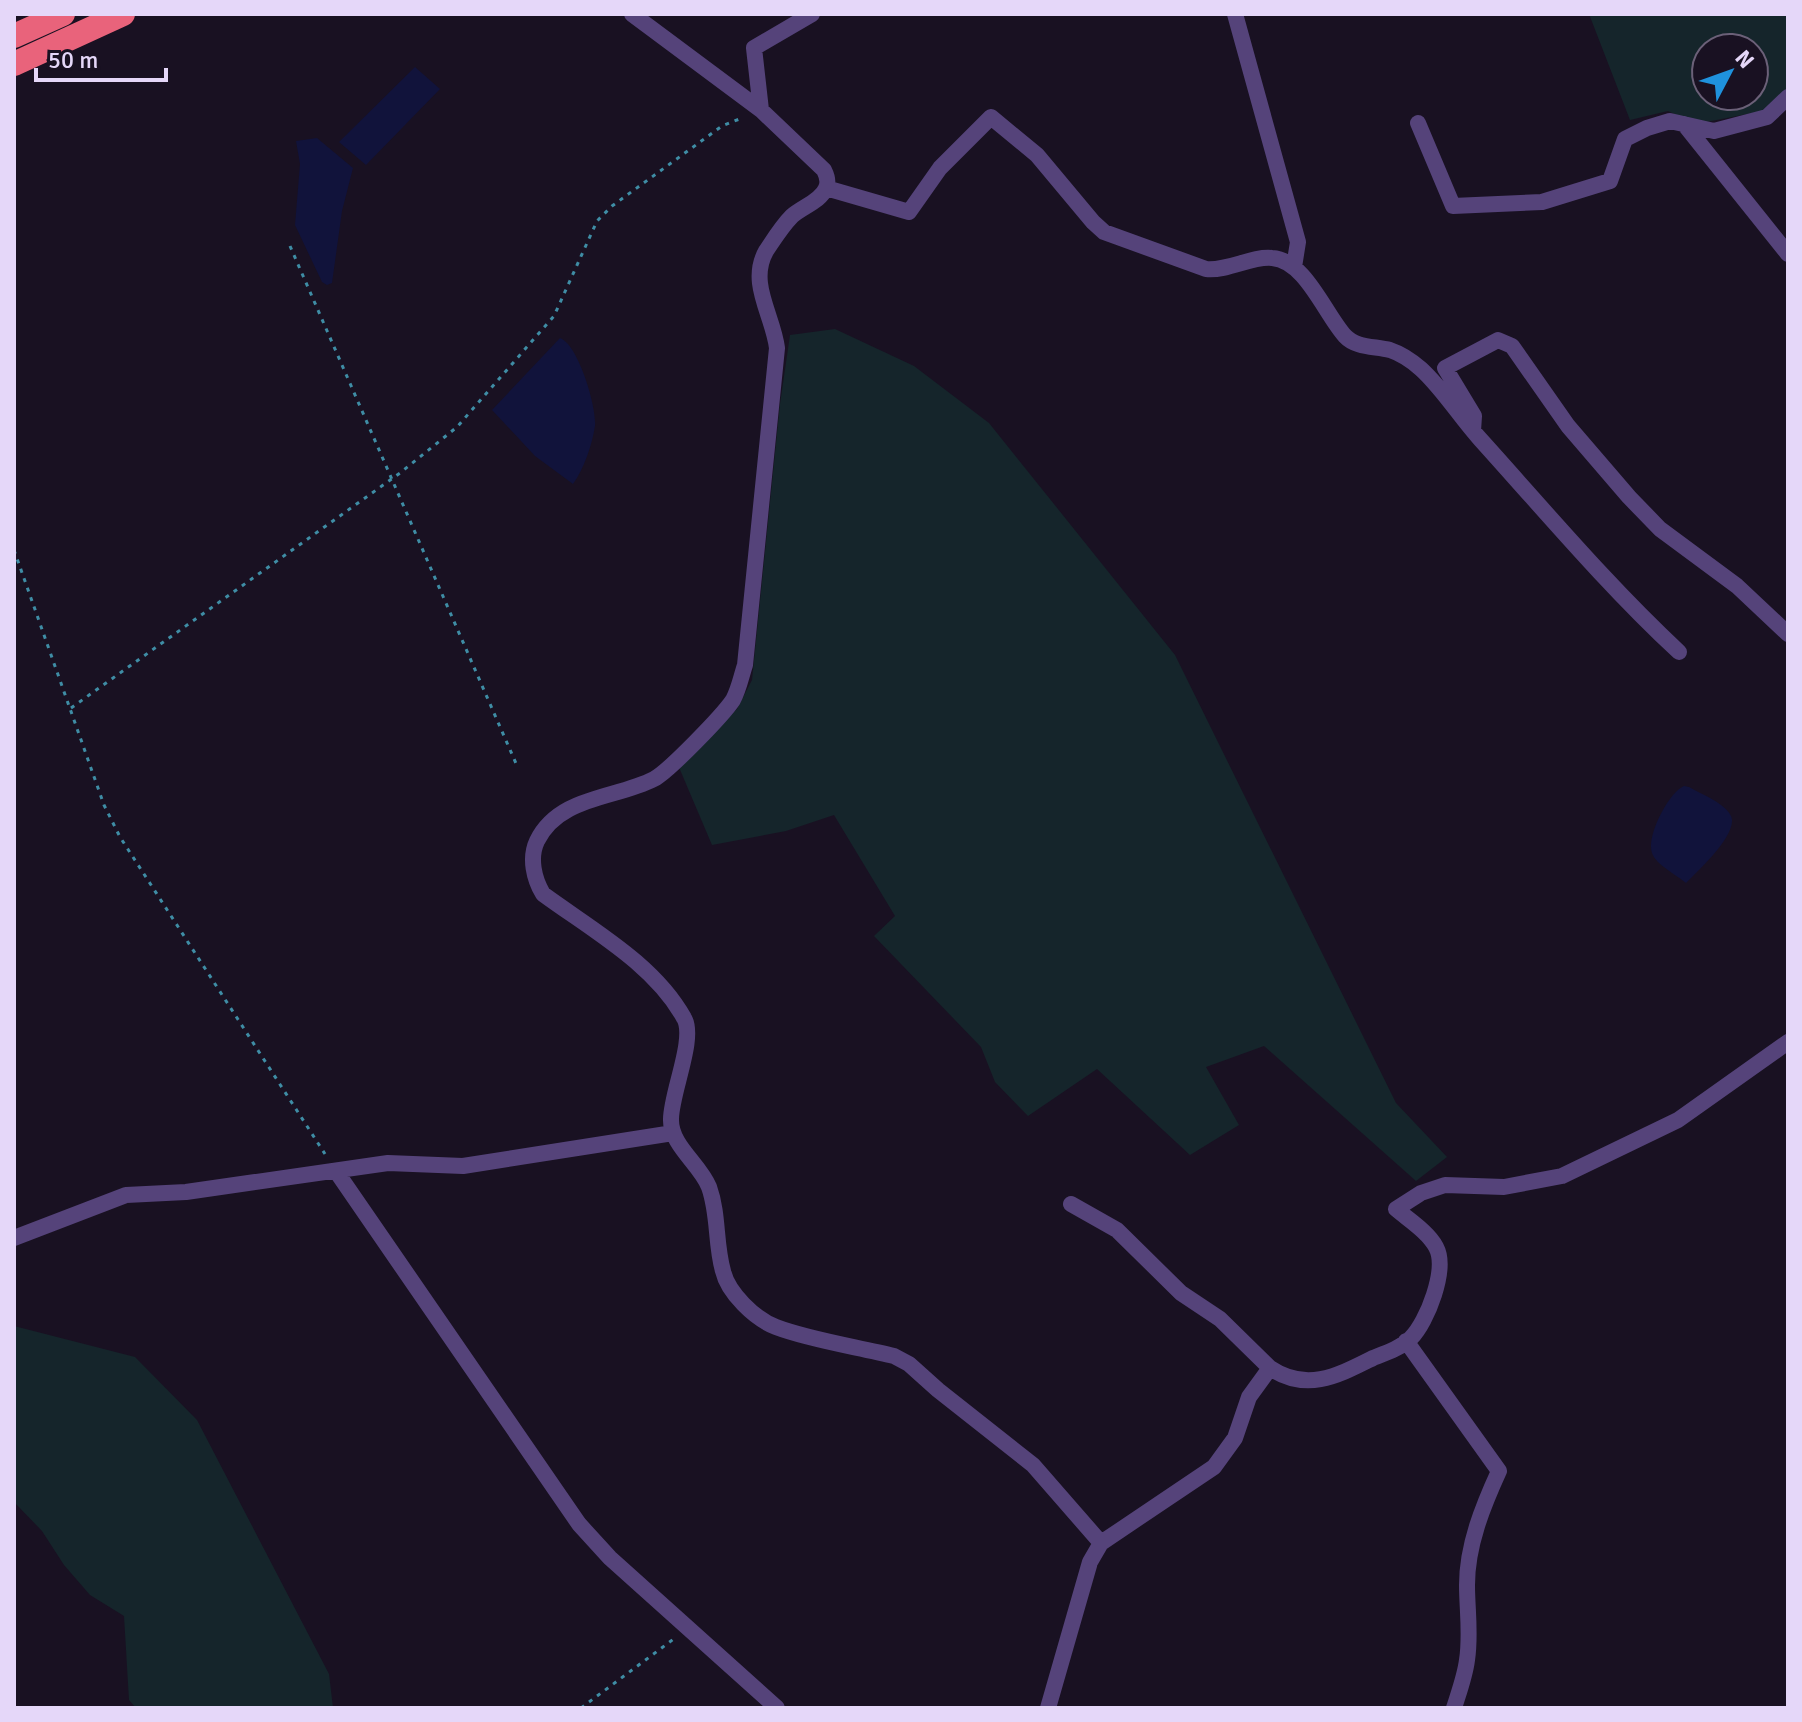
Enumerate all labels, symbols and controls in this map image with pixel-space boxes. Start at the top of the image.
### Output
scale bar [36,32,166,82]
north arrow [1690,32,1770,112]
text: 50 m [48,45,98,75]
text: N [1730,45,1760,74]

